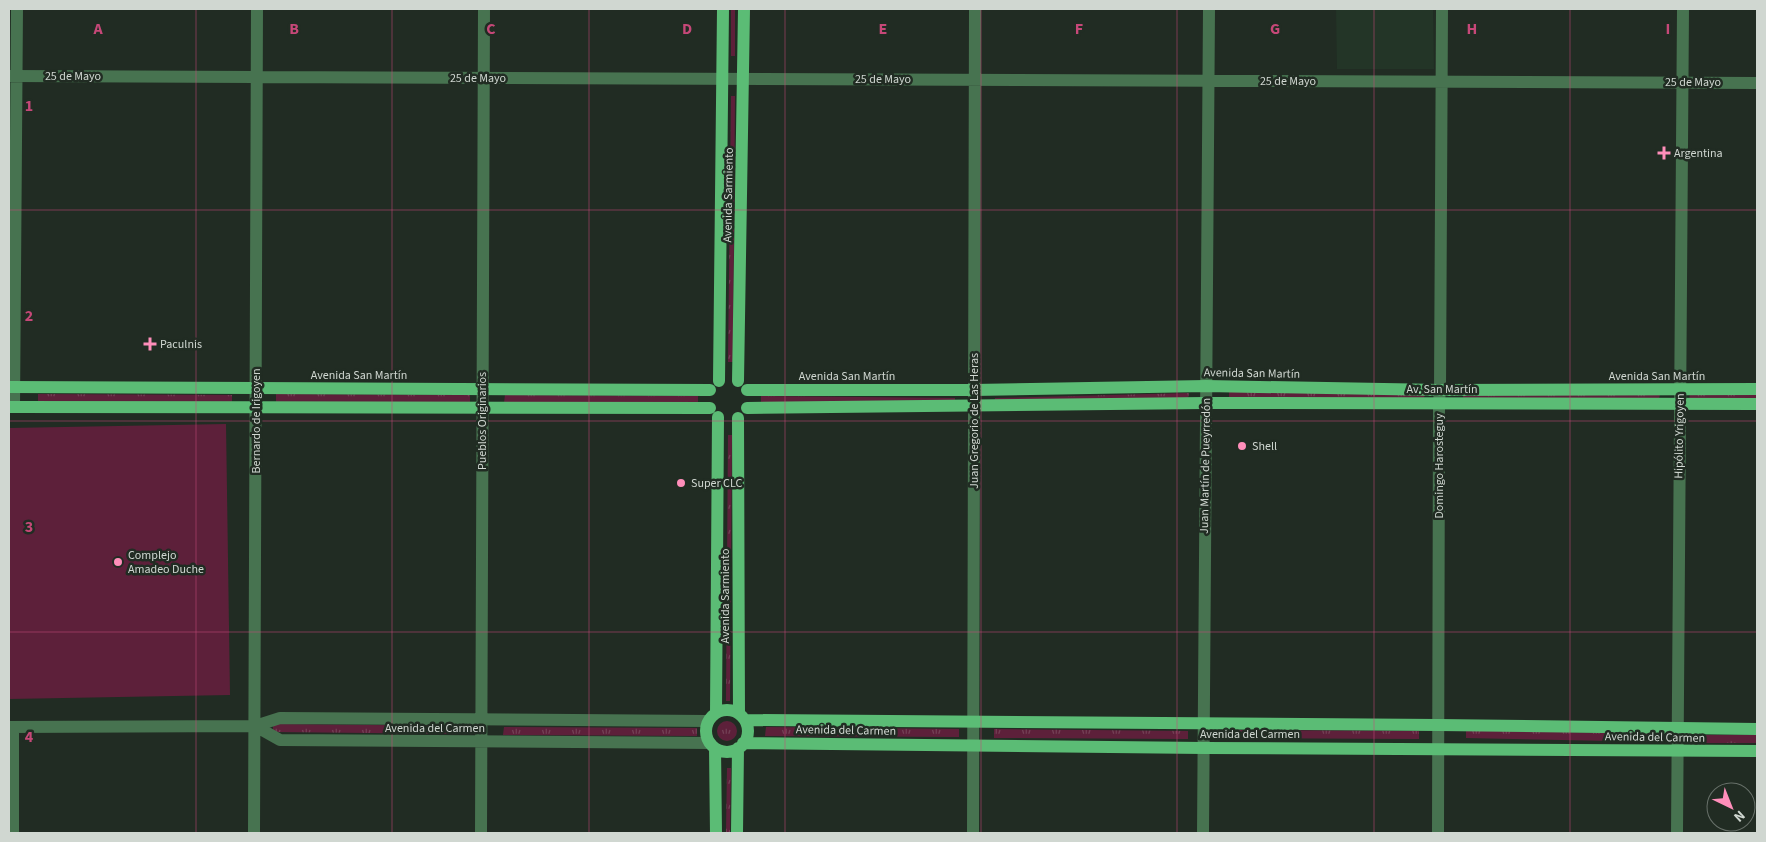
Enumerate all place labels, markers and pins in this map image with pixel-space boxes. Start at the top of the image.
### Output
place label: Argentina [1674,145,1723,162]
marker: Argentina [1658,147,1670,159]
place label: Paculnis [160,336,202,353]
marker: Paculnis [144,338,156,350]
place label: Shell [1252,438,1277,455]
marker: Shell [1236,440,1248,452]
place label: Super CLC [691,475,742,492]
marker: Super CLC [675,477,687,489]
place label: Complejo Amadeo Duche [128,547,204,578]
marker: Complejo Amadeo Duche [112,556,124,568]

